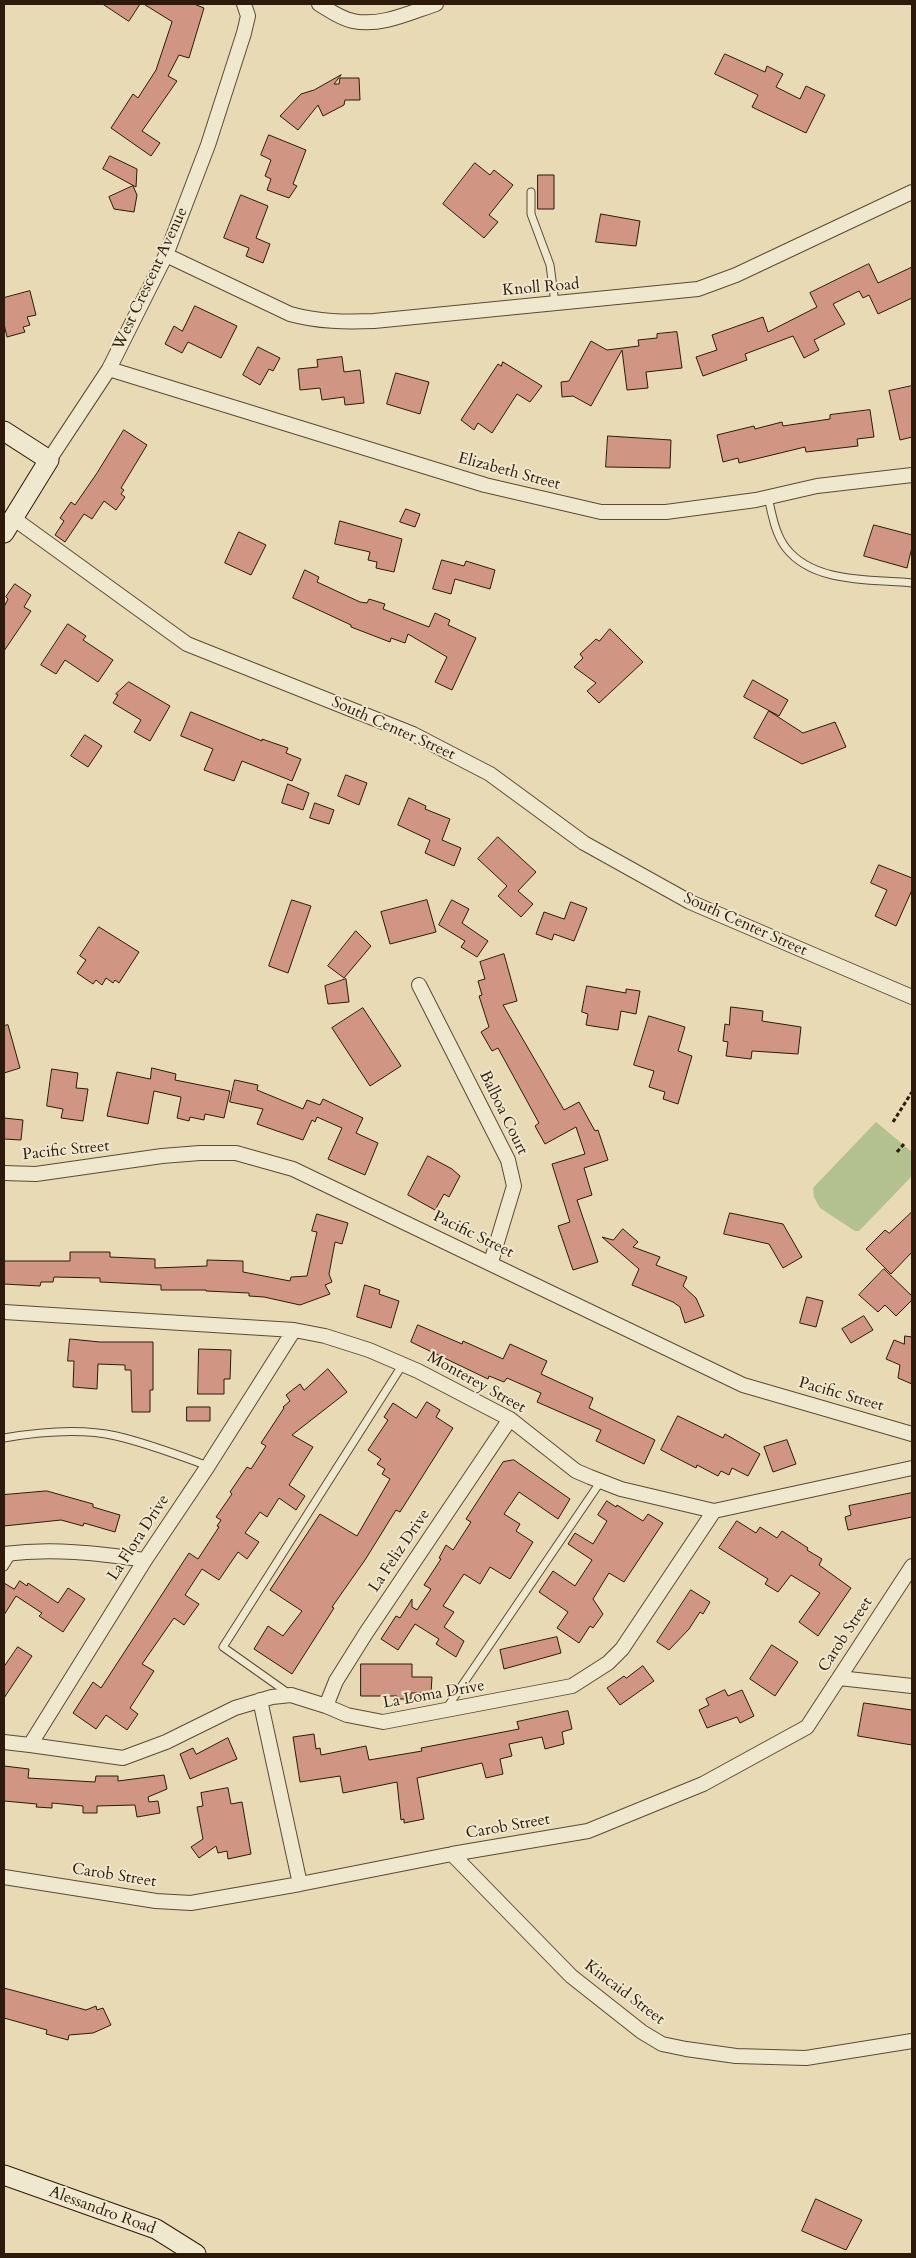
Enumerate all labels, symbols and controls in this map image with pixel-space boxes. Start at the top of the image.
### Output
street label: West Crescent Avenue [110,205,192,353]
street label: Knoll Road [502,275,580,301]
street label: Elizabeth Street [456,449,562,495]
street label: South Center Street [328,693,458,765]
street label: South Center Street [680,889,810,961]
street label: Balboa Court [474,1068,532,1158]
street label: Pacific Street [22,1137,110,1165]
street label: Pacific Street [430,1207,516,1263]
street label: Monterey Street [423,1348,529,1418]
street label: Pacific Street [796,1374,886,1416]
street label: La Flora Drive [104,1491,174,1585]
street label: La Feliz Drive [365,1506,435,1596]
street label: Carob Street [815,1594,877,1676]
street label: La Loma Drive [382,1677,486,1713]
street label: Carob Street [464,1810,552,1844]
street label: Carob Street [71,1860,157,1892]
street label: Kincaid Street [580,1957,668,2029]
street label: Alessandro Road [46,2183,158,2239]

